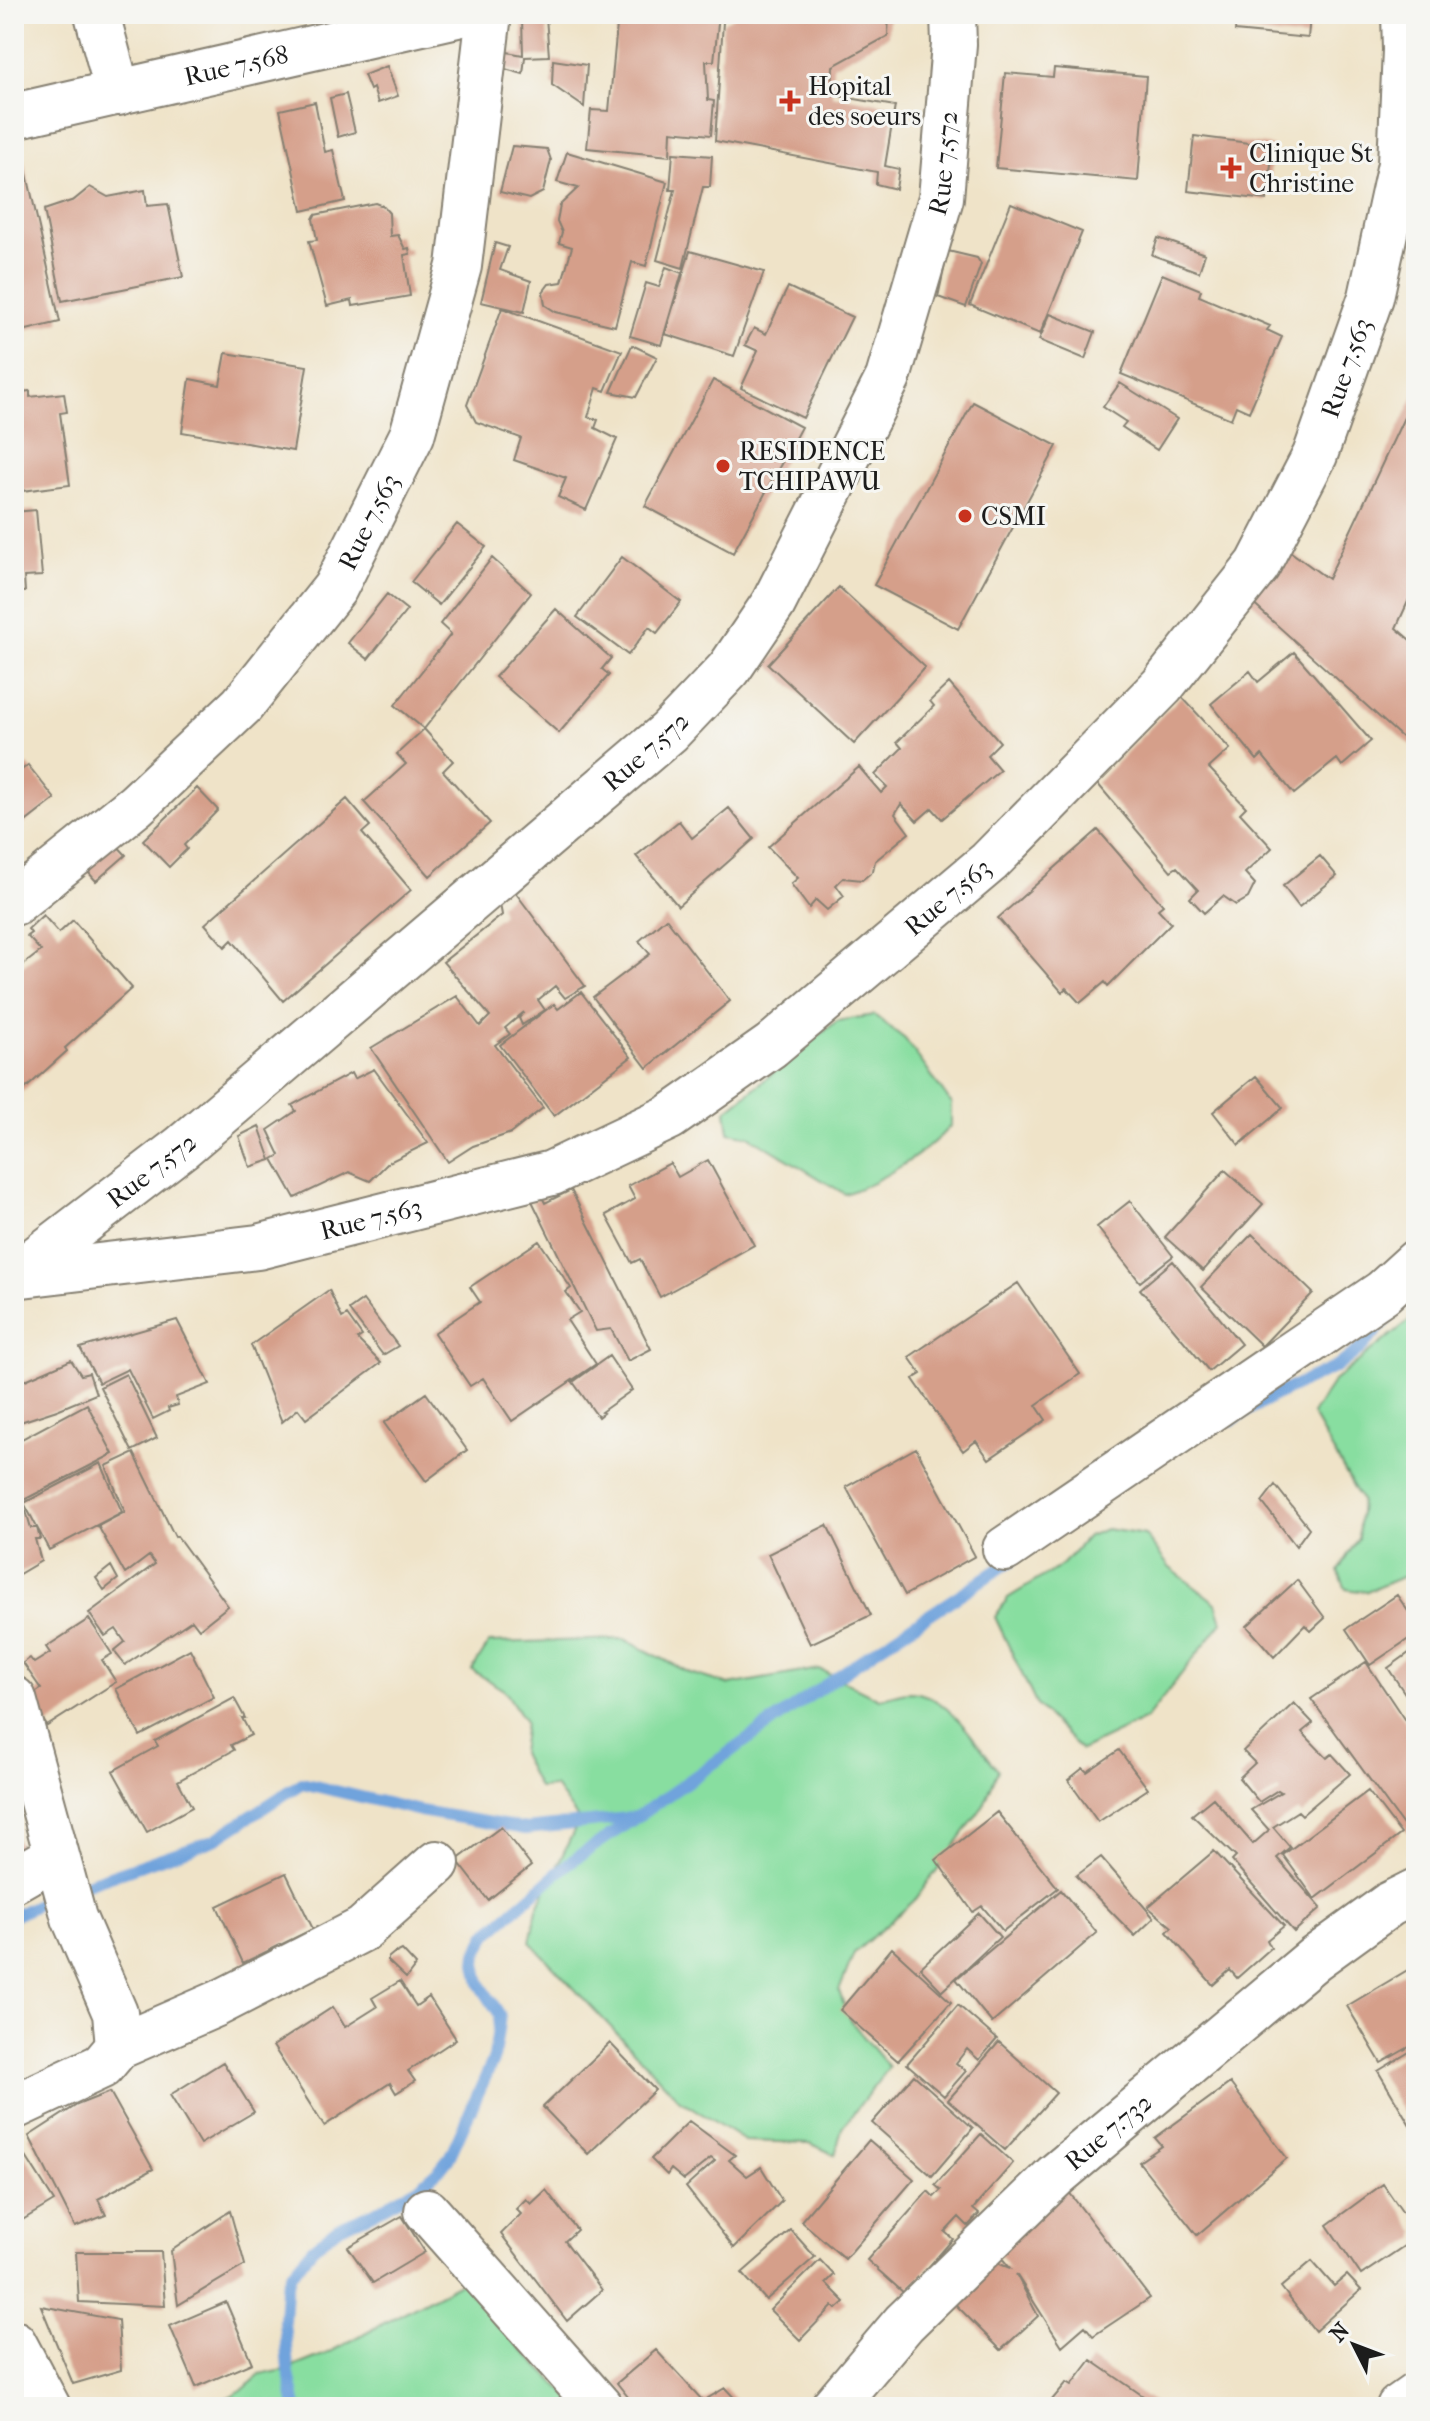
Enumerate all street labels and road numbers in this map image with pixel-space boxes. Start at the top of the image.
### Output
street label: Rue 7.568 [181,38,291,92]
street label: Rue 7.572 [921,110,964,219]
street label: Rue 7.563 [1314,314,1378,422]
street label: Rue 7.563 [331,468,406,575]
street label: Rue 7.572 [596,705,695,797]
street label: Rue 7.563 [898,852,997,942]
street label: Rue 7.572 [101,1126,203,1215]
street label: Rue 7.563 [317,1191,425,1246]
street label: Rue 7.732 [1058,2086,1158,2177]

